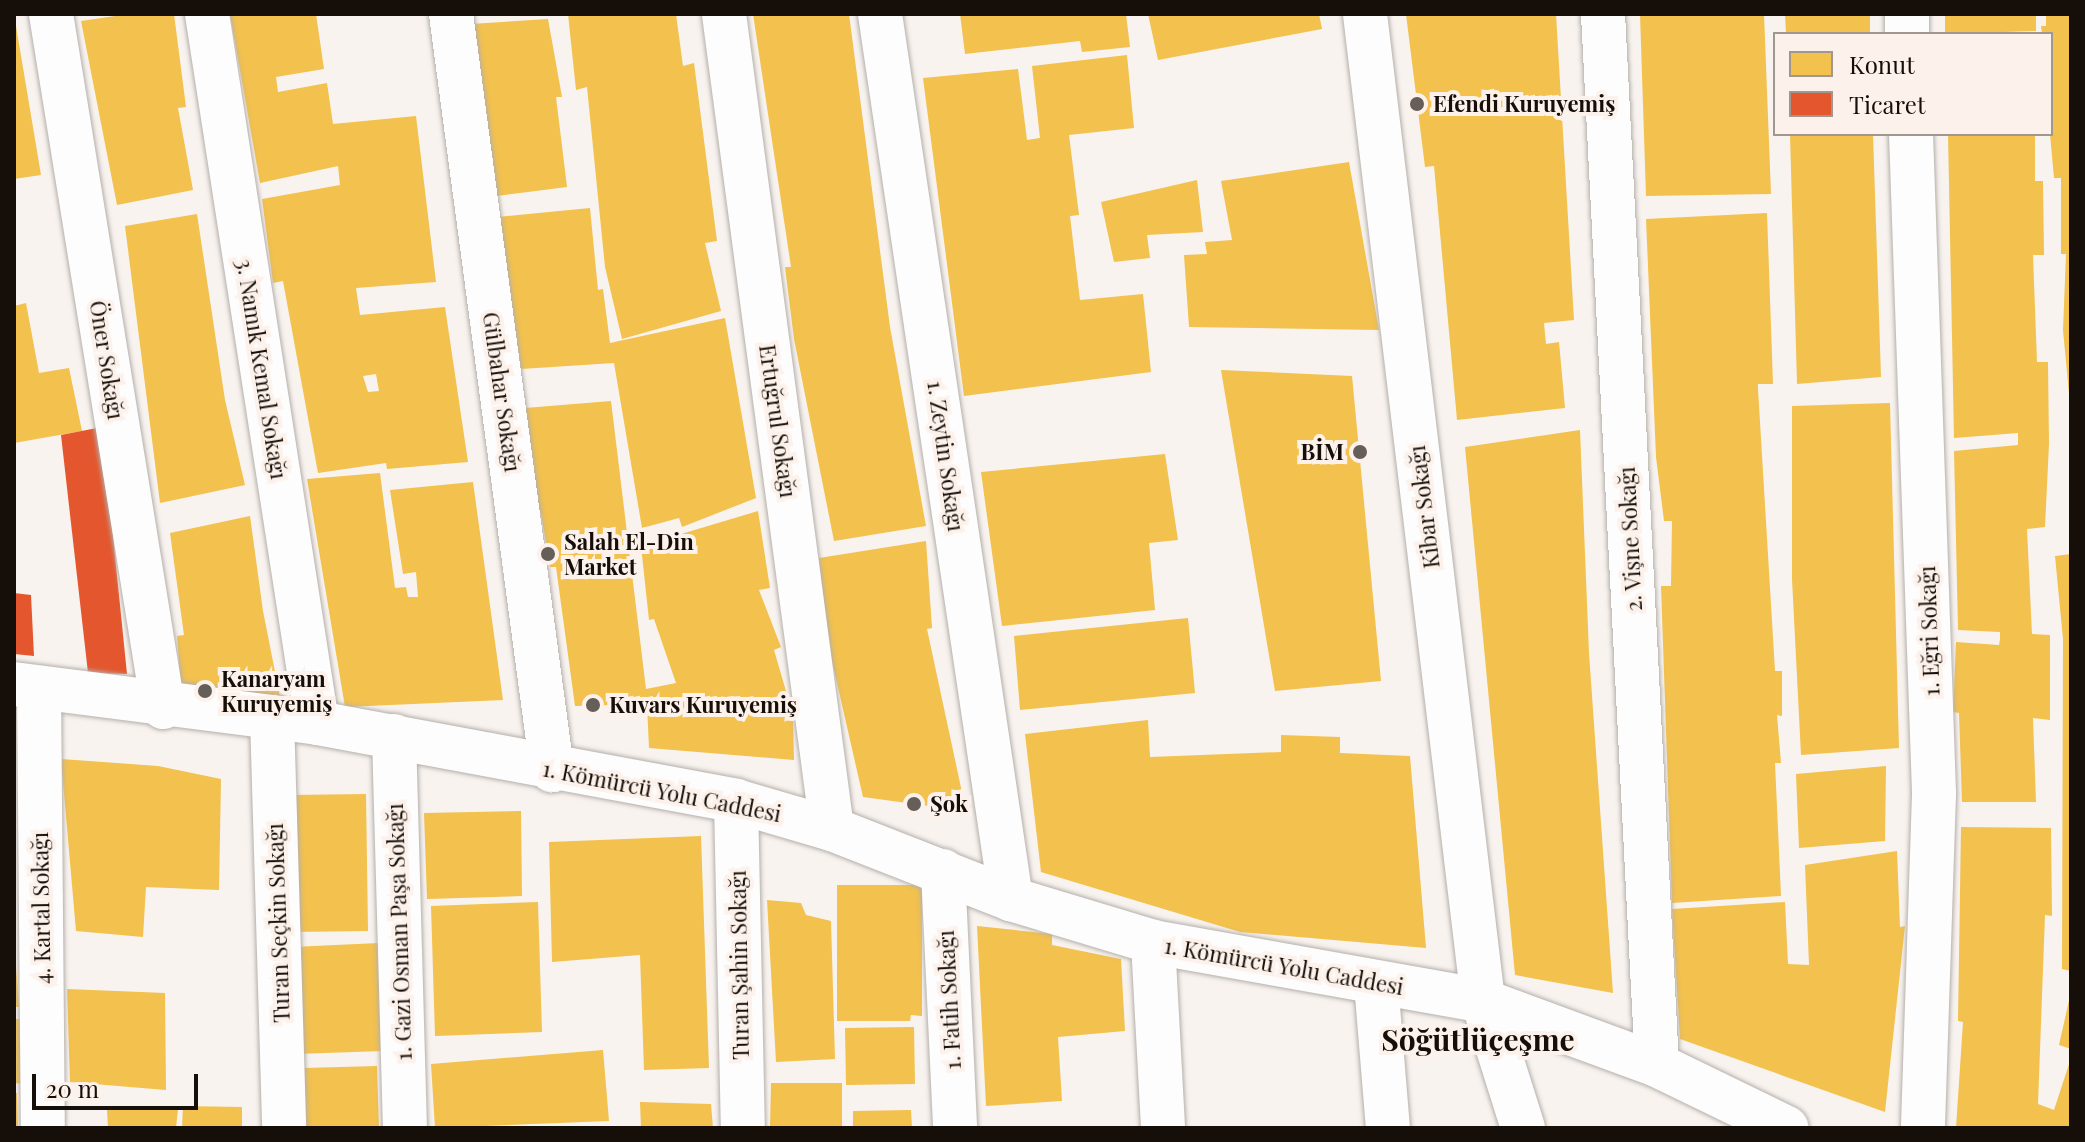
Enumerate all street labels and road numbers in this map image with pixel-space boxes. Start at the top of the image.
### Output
street label: 3. Namık Kemal Sokağı [232,257,292,481]
street label: Öner Sokağı [85,298,129,422]
street label: Gülbahar Sokağı [478,310,526,474]
street label: Ertuğrul Sokağı [754,343,802,499]
street label: 1. Zeytin Sokağı [922,379,970,533]
street label: Kibar Sokağı [1403,444,1445,570]
street label: 2. Vişne Sokağı [1613,466,1647,612]
street label: 1. Eğri Sokağı [1914,565,1944,697]
street label: 1. Kömürcü Yolu Caddesi [540,755,784,827]
street label: 1. Gazi Osman Paşa Sokağı [381,803,417,1061]
street label: Turan Seçkin Sokağı [261,823,295,1023]
street label: 4. Kartal Sokağı [26,832,56,984]
street label: Turan Şahin Sokağı [724,870,754,1060]
street label: 1. Fatih Sokağı [932,930,966,1070]
street label: 1. Kömürcü Yolu Caddesi [1162,932,1406,1000]

